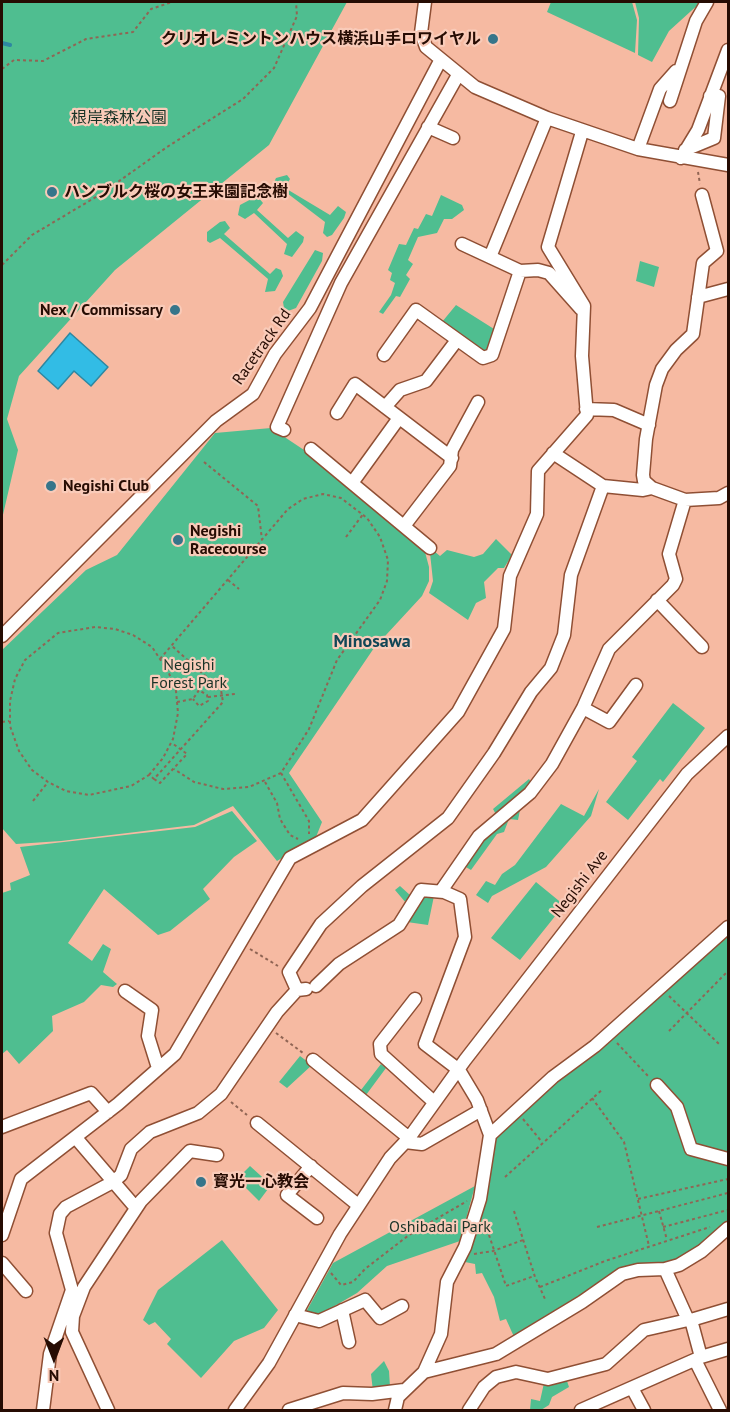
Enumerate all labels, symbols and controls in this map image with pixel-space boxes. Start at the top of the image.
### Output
place label: クリオレミントンハウス横浜山手ロワイヤル [161,29,481,49]
marker: クリオレミントンハウス横浜山手ロワイヤル [486,32,500,46]
park label: 根岸森林公園 [71,108,167,128]
place label: ハンブルク桜の女王来園記念樹 [64,182,288,202]
marker: ハンブルク桜の女王来園記念樹 [45,185,59,199]
place label: Nex / Commissary [40,300,163,320]
marker: Nex / Commissary [168,303,182,317]
street label: Racetrack Rd [229,305,295,389]
place label: Negishi Club [63,476,149,496]
marker: Negishi Club [44,479,58,493]
place label: Negishi Racecourse [190,521,267,559]
marker: Negishi Racecourse [171,533,185,547]
district label: Minosawa [333,631,411,653]
park label: Negishi Forest Park [151,655,227,693]
street label: Negishi Ave [548,847,612,921]
place label: 寳光一心教会 [213,1172,309,1192]
marker: 寳光一心教会 [194,1175,208,1189]
park label: Oshibadai Park [389,1217,491,1237]
north arrow [24,1328,84,1388]
text: N [49,1366,59,1386]

